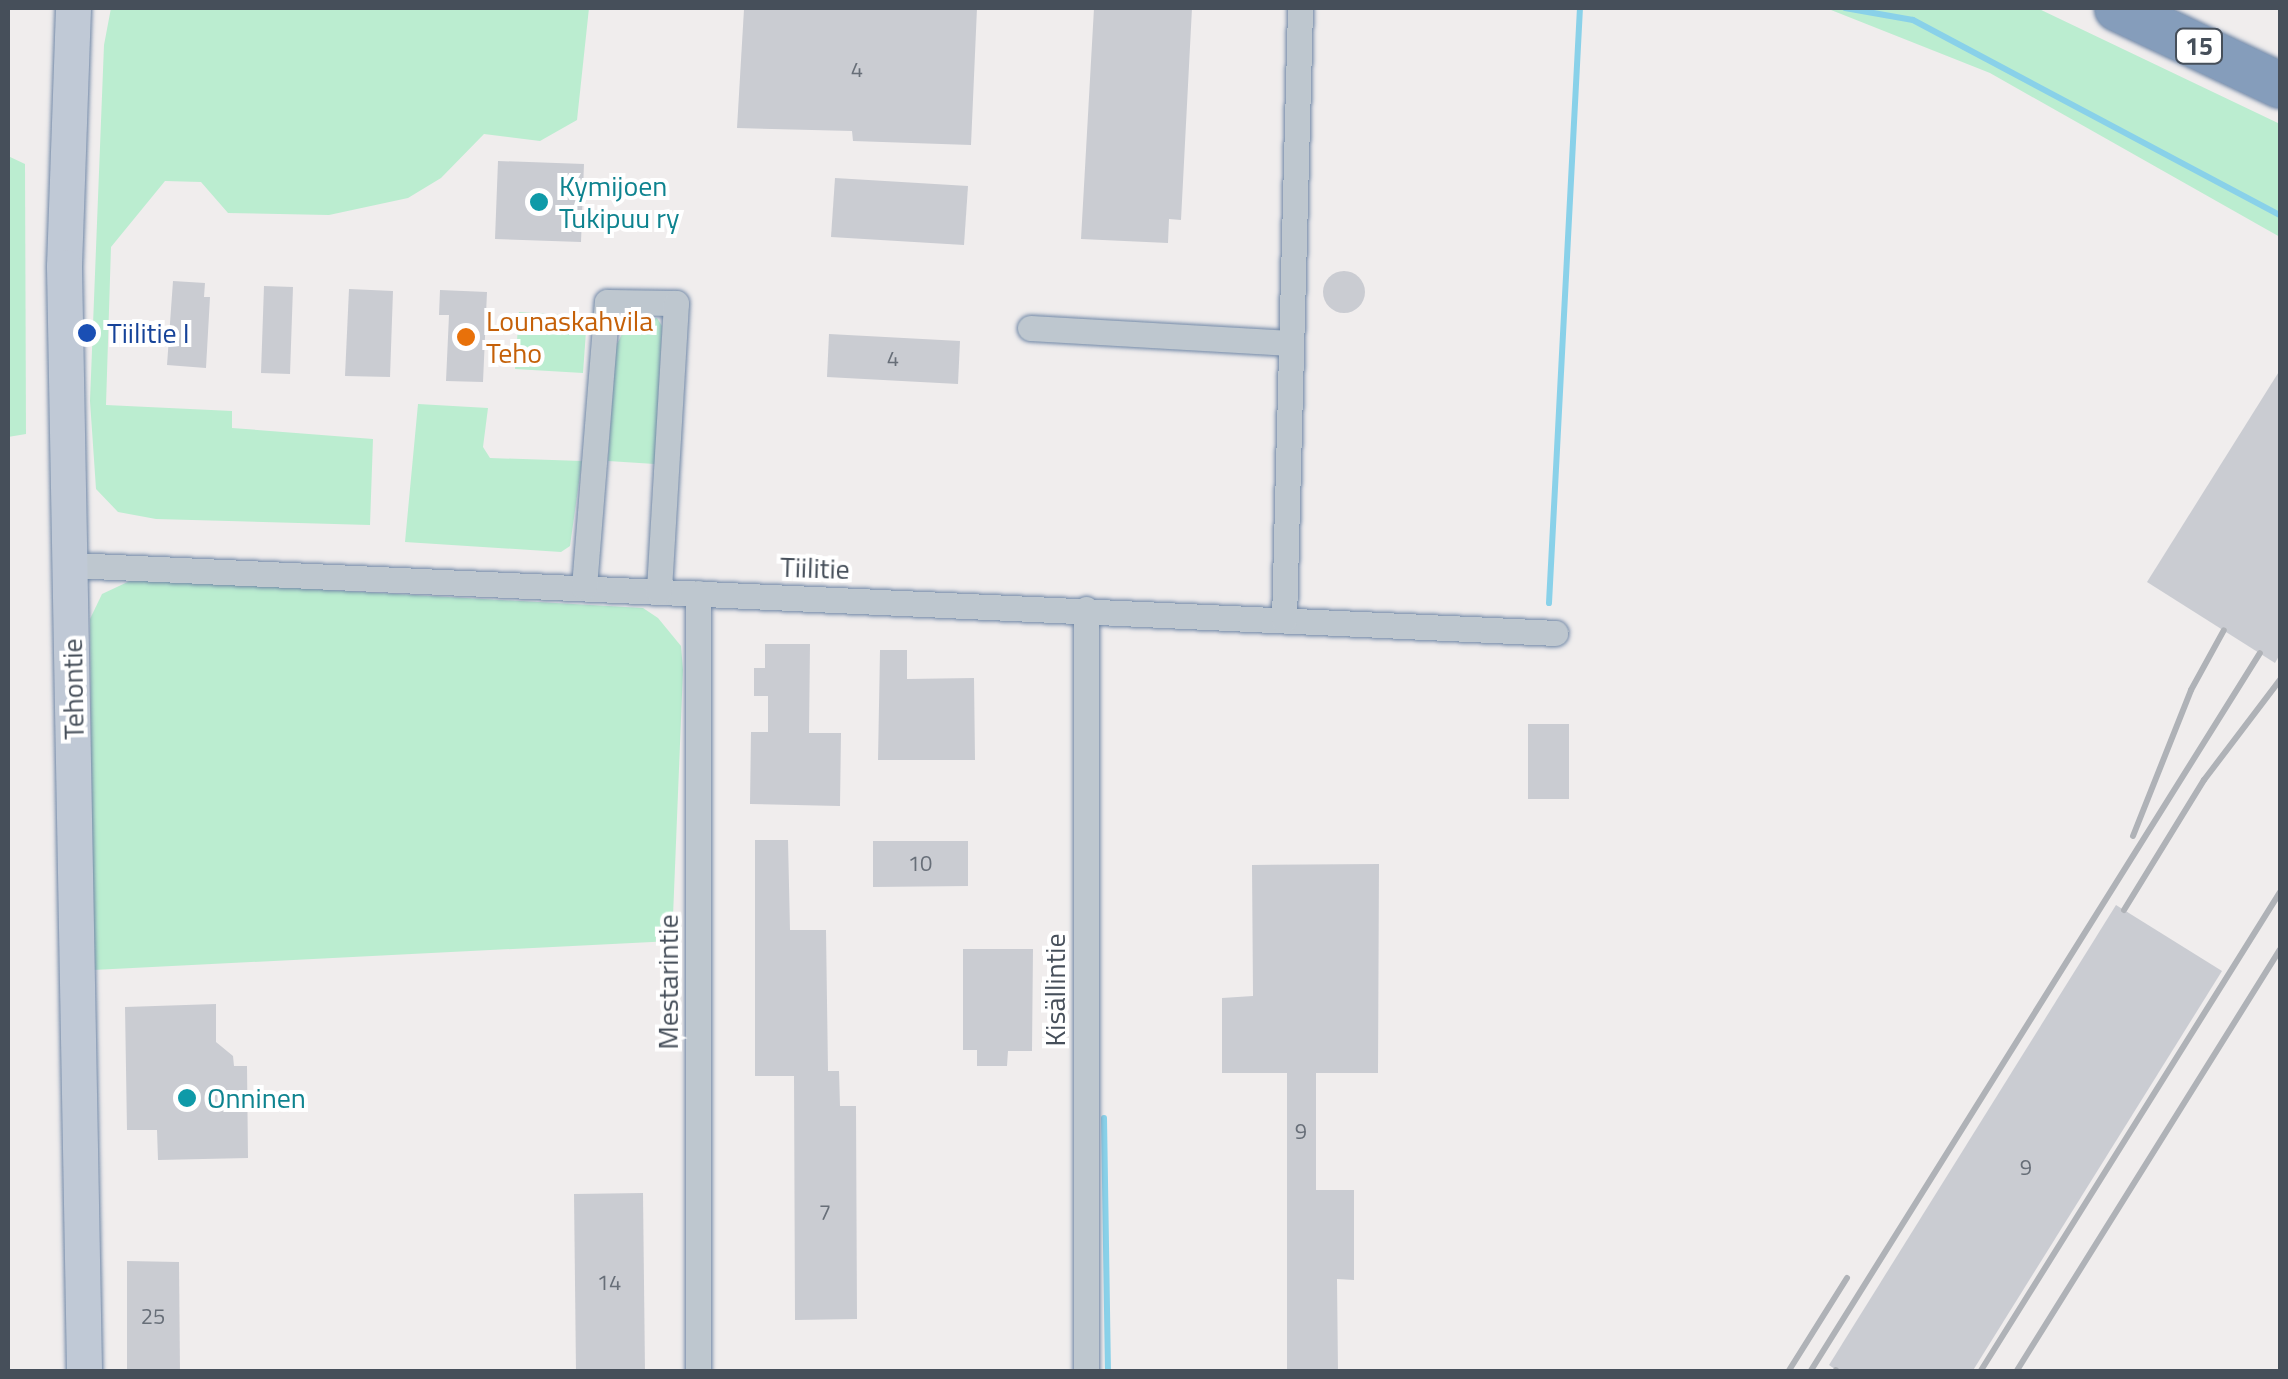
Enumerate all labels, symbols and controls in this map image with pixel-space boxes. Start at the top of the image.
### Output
road number: 15 [2174,26,2224,66]
house number: 4 [851,57,863,83]
place label: Kymijoen Tukipuu ry [559,169,680,235]
marker: Kymijoen Tukipuu ry [528,191,550,213]
place label: Lounaskahvila Teho [486,304,653,370]
place label: Tiilitie I [107,316,190,350]
marker: Tiilitie I [76,322,98,344]
marker: Lounaskahvila Teho [455,326,477,348]
house number: 4 [887,346,899,372]
street label: Tiilitie [780,550,850,586]
street label: Tehontie [55,638,91,740]
house number: 10 [908,851,932,877]
street label: Mestarintie [651,914,685,1050]
street label: Kisällintie [1038,933,1072,1047]
place label: Onninen [207,1081,306,1115]
marker: Onninen [176,1087,198,1109]
house number: 9 [1295,1119,1307,1145]
house number: 9 [2020,1155,2032,1181]
house number: 7 [819,1200,831,1226]
house number: 14 [597,1270,621,1296]
house number: 25 [141,1304,165,1330]

